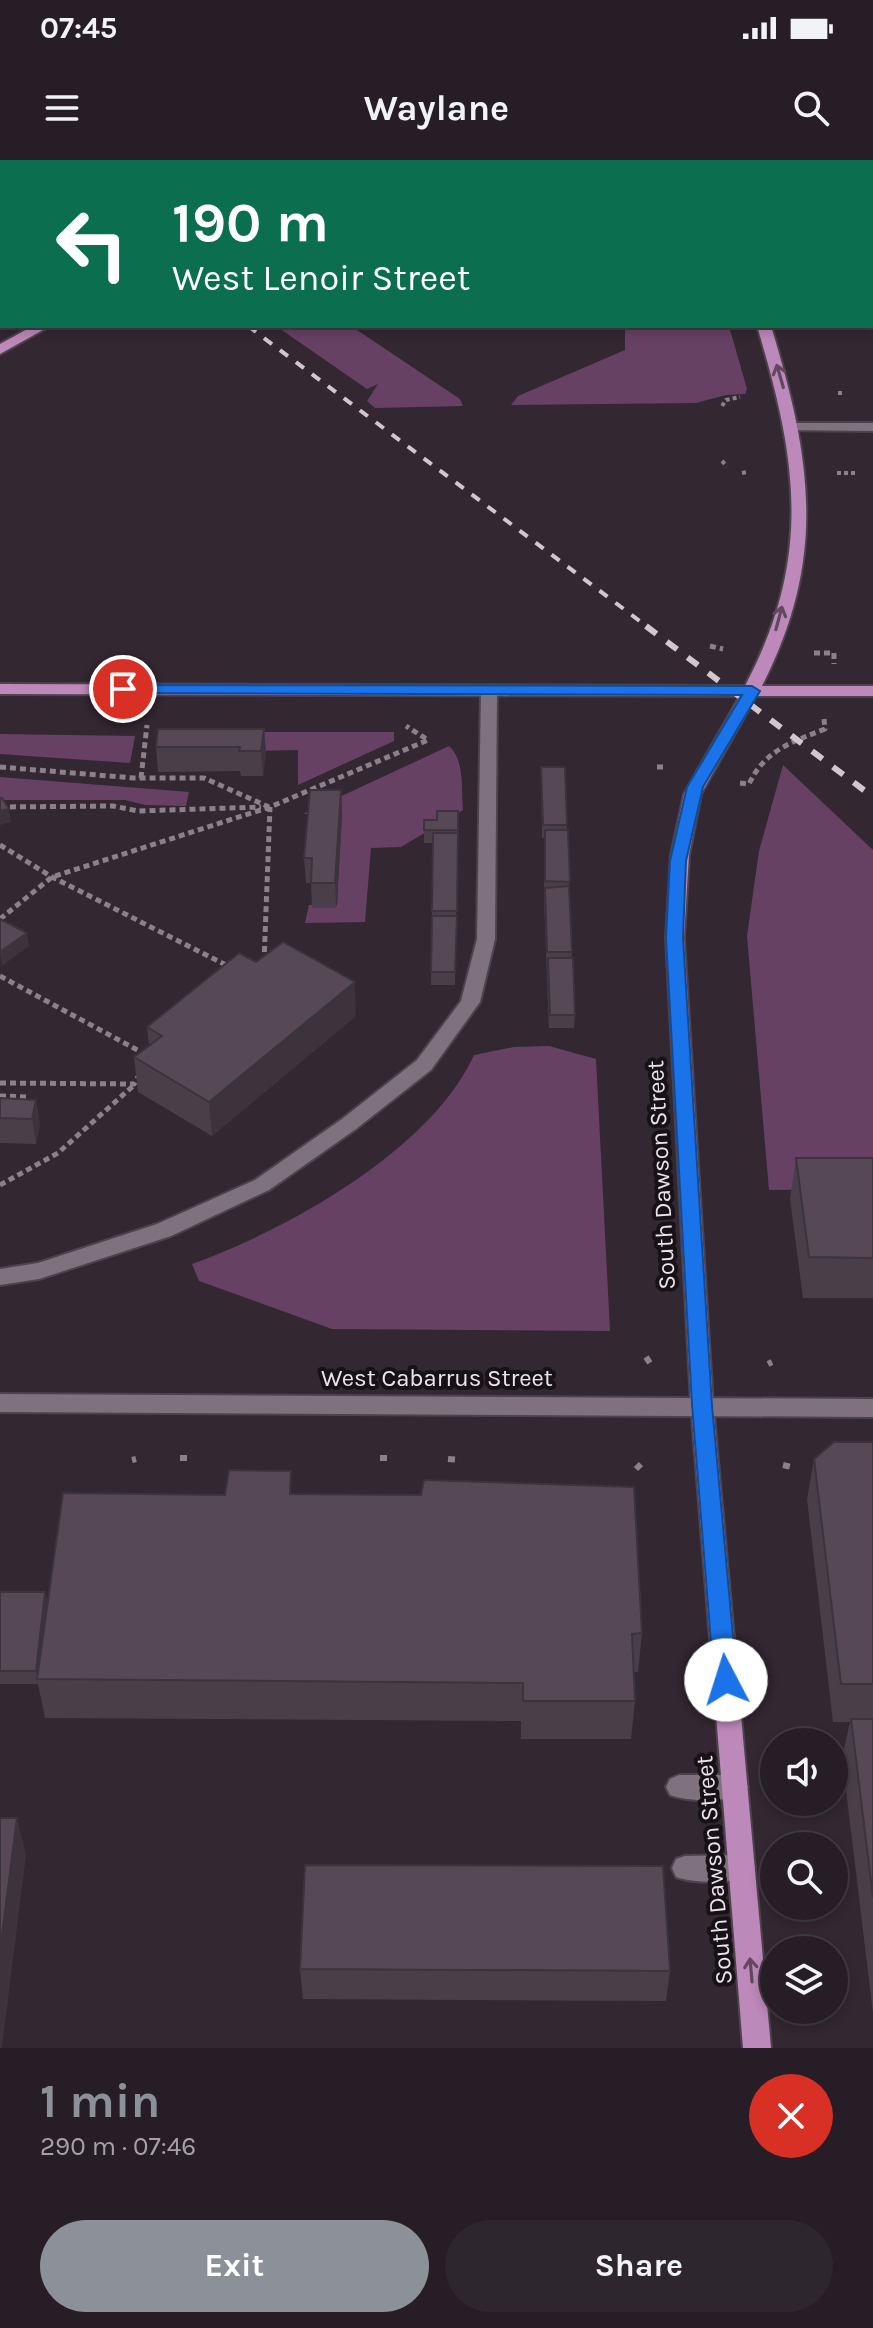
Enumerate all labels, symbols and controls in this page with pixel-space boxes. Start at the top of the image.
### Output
text: 07:45 [40,10,117,46]
icon: menu [40,86,84,130]
icon: search [789,86,833,130]
text: Waylane [364,87,509,129]
text: 190 m [172,190,329,255]
icon: left [40,192,144,296]
text: West Lenoir Street [172,257,470,299]
one-way arrow [772,363,787,389]
one-way arrow [773,605,788,631]
pin [89,655,157,723]
icon: arrive [101,667,145,711]
street label: South Dawson Street [641,1060,681,1290]
street label: West Cabarrus Street [321,1364,553,1392]
position arrow [684,1638,768,1722]
map controls [760,1728,848,2024]
button: sound [760,1728,848,1816]
street label: South Dawson Street [690,1754,738,1986]
button: search [760,1832,848,1920]
button: layers [760,1936,848,2024]
one-way arrow [743,1957,758,1984]
text: 1 min [40,2073,160,2129]
button: close [749,2074,833,2158]
text: 290 m · 07:46 [40,2131,196,2162]
button: Exit [40,2220,429,2312]
button: Share [445,2220,833,2312]

